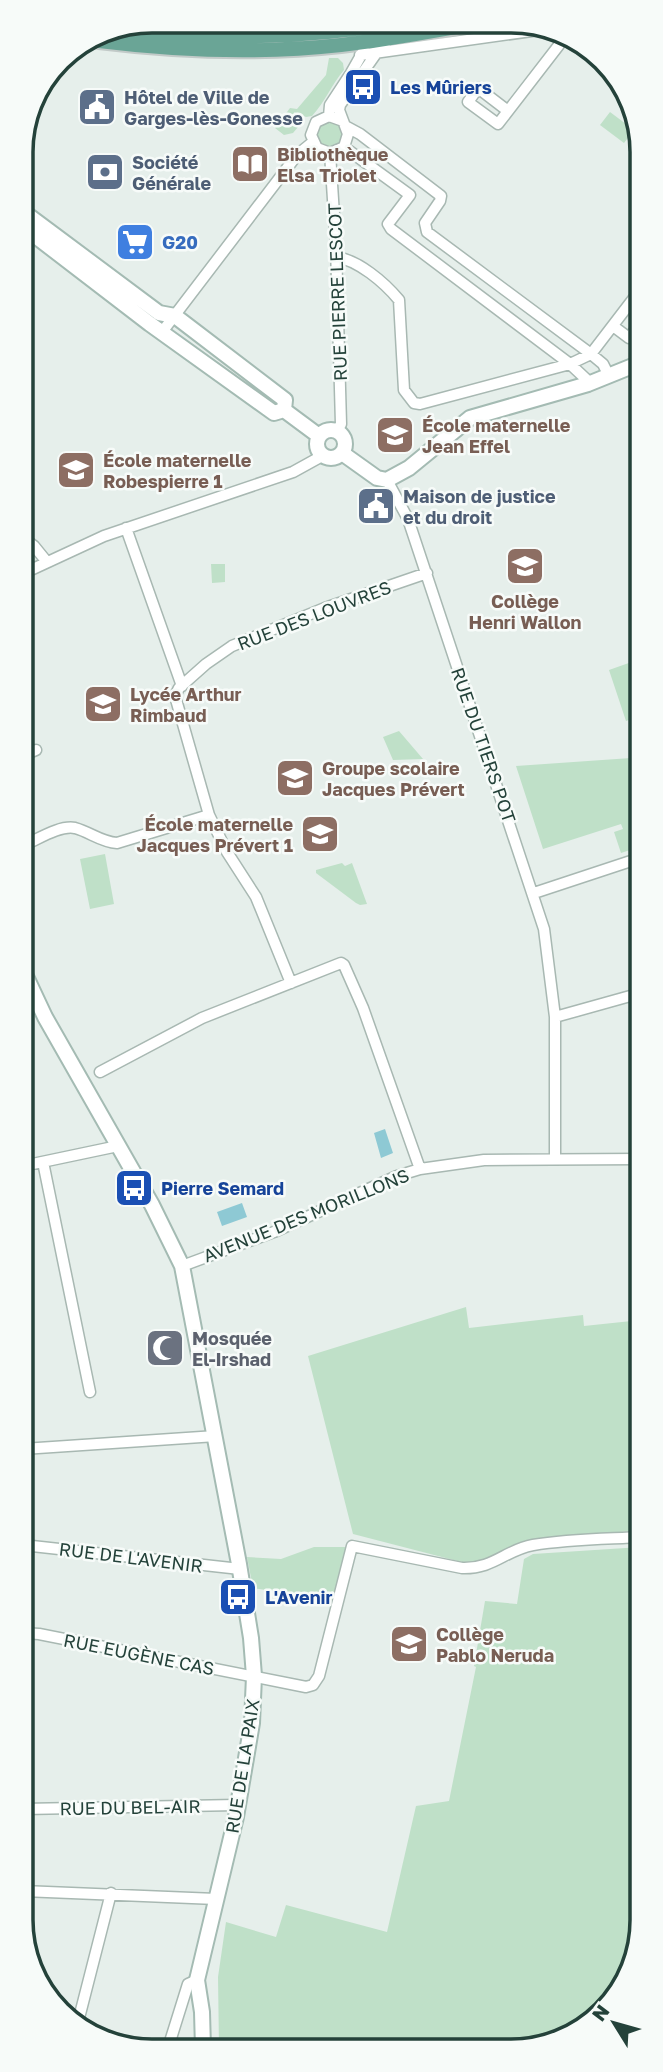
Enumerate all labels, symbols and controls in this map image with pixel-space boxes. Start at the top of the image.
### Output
bus stop icon: Les Mûriers [342,66,384,108]
place label: Les Mûriers [390,76,492,98]
public building icon: Hôtel de Ville de Garges-lès-Gonesse [76,86,118,128]
place label: Hôtel de Ville de Garges-lès-Gonesse [124,86,303,129]
library icon: Bibliothèque Elsa Triolet [229,143,271,185]
place label: Bibliothèque Elsa Triolet [277,143,389,186]
bank icon: Société Générale [84,151,126,193]
place label: Société Générale [132,151,211,194]
street label: RUE PIERRE LESCOT [323,203,351,381]
supermarket icon: G20 [114,221,156,263]
place label: G20 [162,231,198,253]
school or university icon: École maternelle Jean Effel [374,414,416,456]
place label: École maternelle Jean Effel [422,414,571,457]
school or university icon: École maternelle Robespierre 1 [55,449,97,491]
place label: École maternelle Robespierre 1 [103,449,252,492]
public building icon: Maison de justice et du droit [355,485,397,527]
place label: Maison de justice et du droit [403,485,556,528]
school or university icon: Collège Henri Wallon [504,545,546,587]
street label: RUE DES LOUVRES [234,576,394,654]
place label: Collège Henri Wallon [469,590,582,633]
street label: RUE DU TIERS POT [447,664,521,826]
school or university icon: Lycée Arthur Rimbaud [82,683,124,725]
place label: Lycée Arthur Rimbaud [130,683,242,726]
school or university icon: Groupe scolaire Jacques Prévert [274,757,316,799]
place label: Groupe scolaire Jacques Prévert [322,757,465,800]
place label: École maternelle Jacques Prévert 1 [136,813,293,856]
school or university icon: École maternelle Jacques Prévert 1 [299,813,341,855]
street label: AVENUE DES MORILLONS [200,1164,412,1266]
bus stop icon: Pierre Semard [113,1167,155,1209]
place label: Pierre Semard [161,1177,284,1199]
mosque icon: Mosquée El-Irshad [144,1327,186,1369]
place label: Mosquée El-Irshad [192,1327,272,1370]
street label: RUE DE L'AVENIR [58,1537,204,1577]
bus stop icon: L'Avenir [217,1576,259,1618]
place label: L'Avenir [265,1586,333,1608]
school or university icon: Collège Pablo Neruda [388,1623,430,1665]
place label: Collège Pablo Neruda [436,1623,554,1666]
street label: RUE EUGÈNE CAS [62,1629,216,1679]
street label: RUE DE LA PAIX [220,1697,264,1835]
street label: RUE DU BEL-AIR [59,1795,201,1819]
north arrow [579,1988,649,2058]
text: N [586,2000,614,2025]

